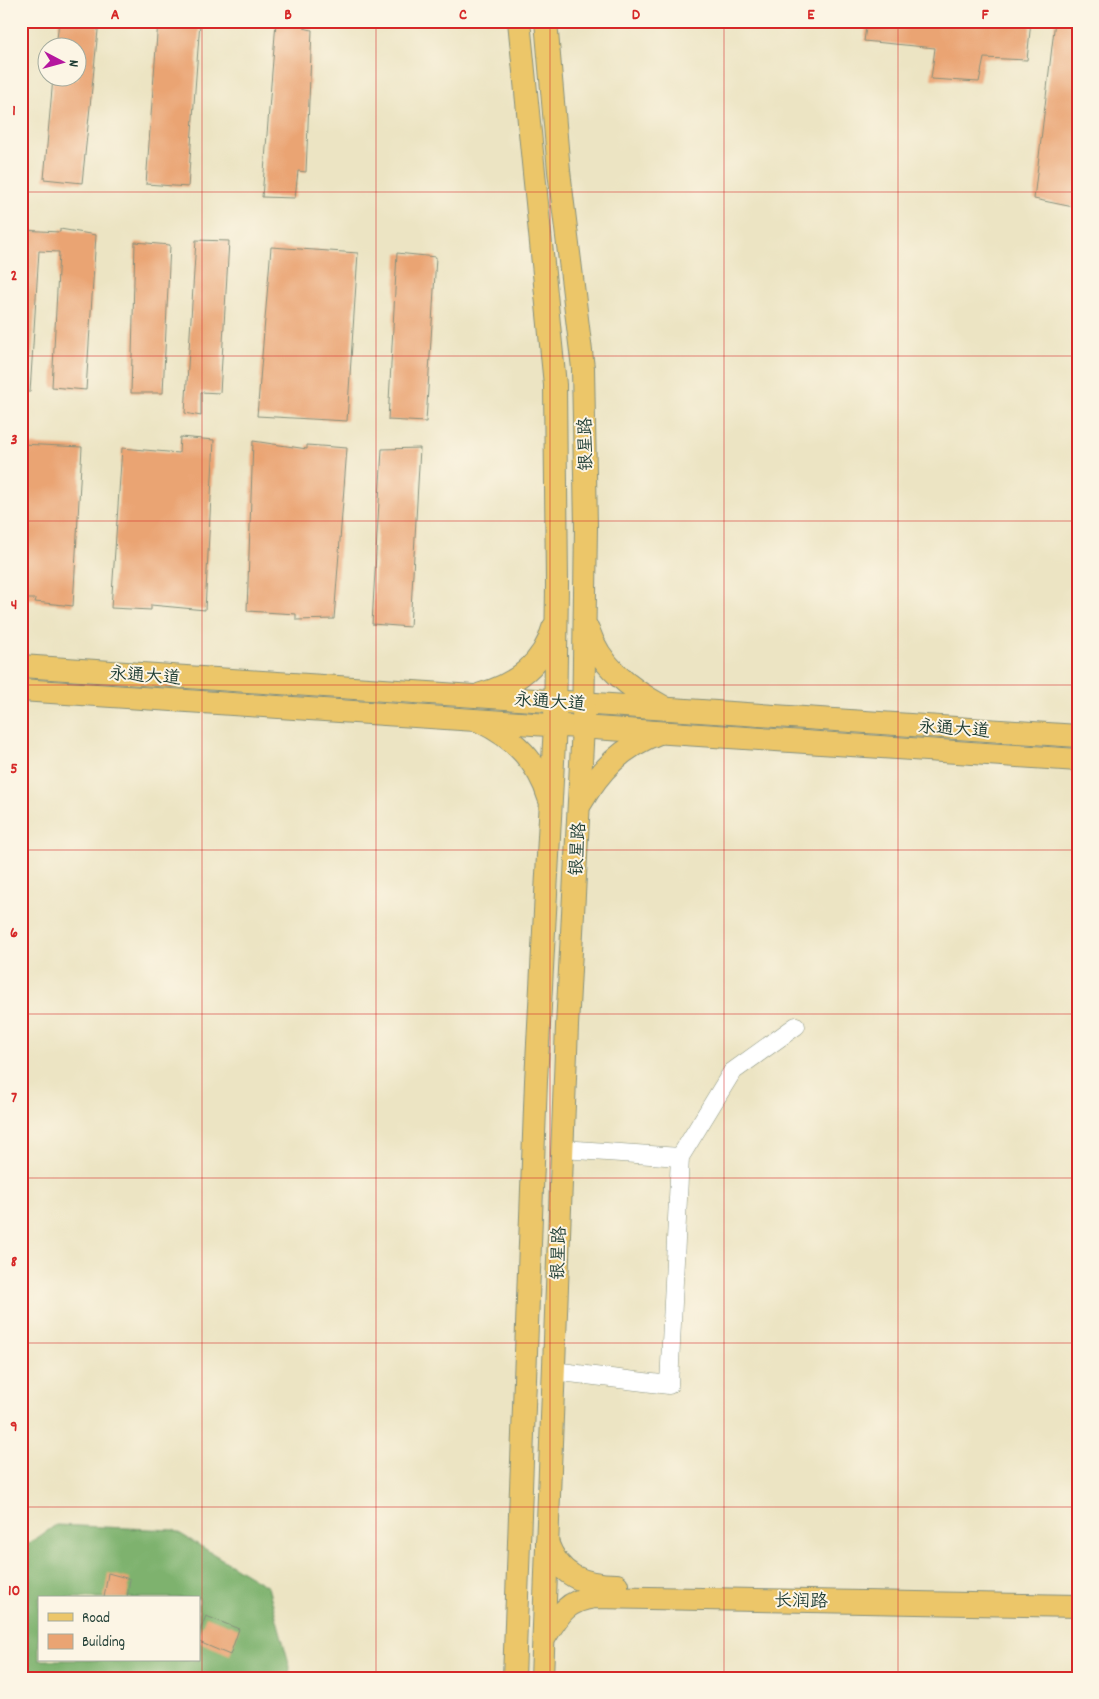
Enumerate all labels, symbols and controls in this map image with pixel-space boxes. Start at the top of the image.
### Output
text: A [111,4,120,27]
text: B [284,4,292,27]
text: C [459,4,467,27]
text: D [632,4,641,27]
text: E [807,4,815,27]
text: F [981,4,989,27]
north arrow [38,38,88,88]
text: N [63,59,83,68]
text: 1 [12,100,16,123]
text: 2 [11,265,18,288]
street label: 银星路 [575,417,600,471]
text: 3 [10,429,18,452]
text: 4 [11,594,17,617]
street label: 永通大道 [108,663,182,692]
street label: 永通大道 [513,689,587,718]
street label: 永通大道 [917,716,991,745]
text: 5 [10,758,18,781]
street label: 银星路 [566,822,593,877]
text: 6 [10,922,18,945]
text: 7 [11,1087,17,1110]
street label: 银星路 [547,1226,574,1281]
text: 8 [11,1251,18,1274]
text: 9 [10,1416,18,1439]
text: 10 [8,1580,20,1603]
street label: 长润路 [774,1590,828,1615]
legend [38,1596,200,1662]
text: Road [82,1608,110,1630]
text: Building [82,1632,125,1654]

